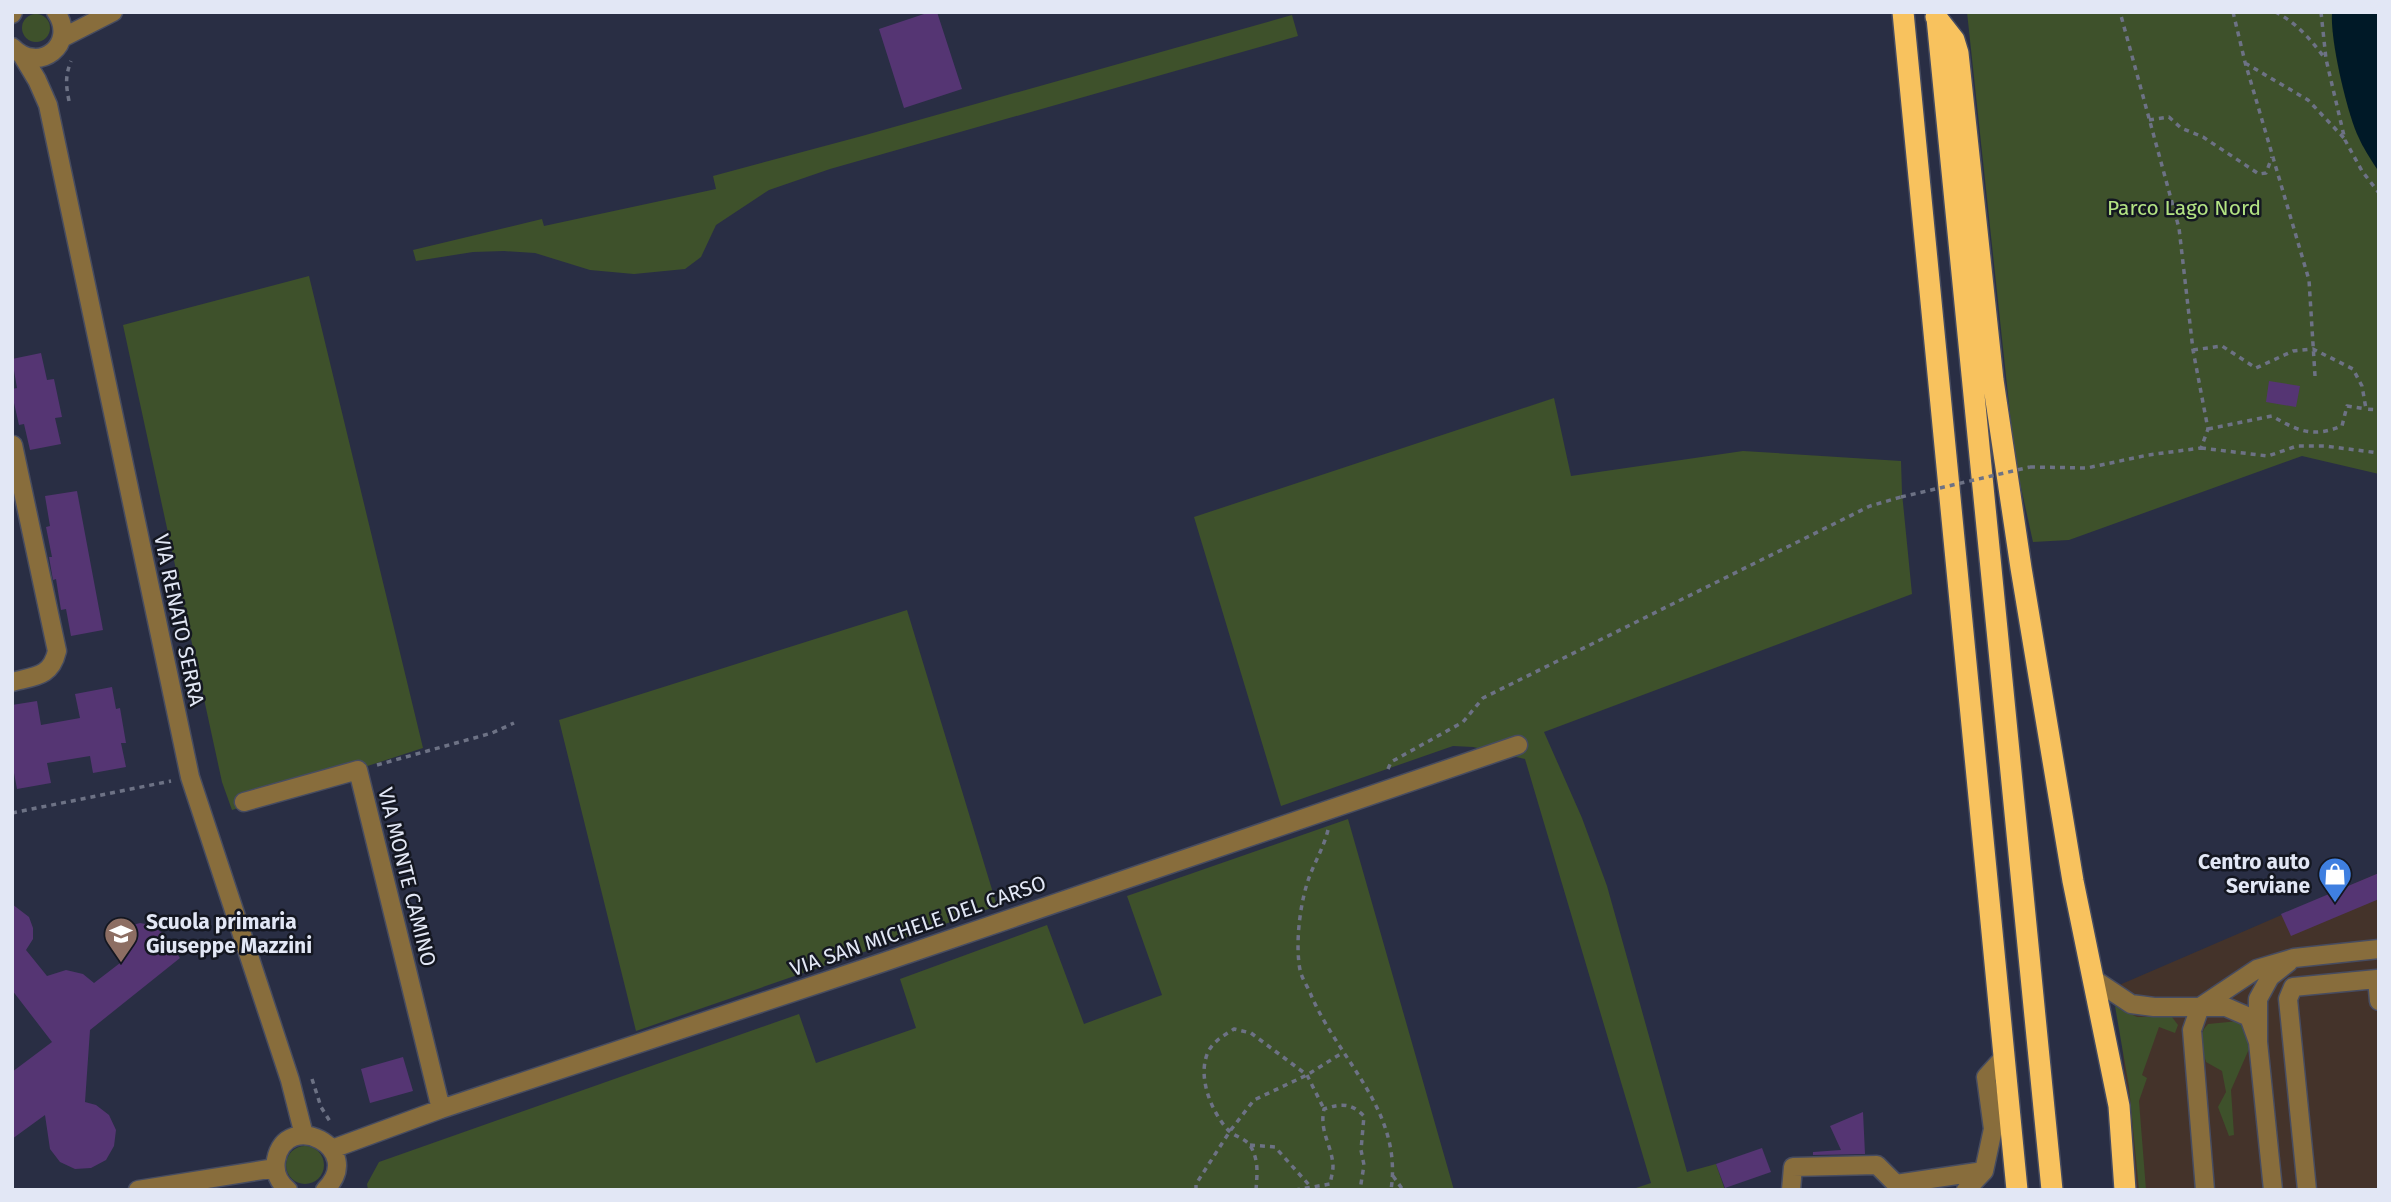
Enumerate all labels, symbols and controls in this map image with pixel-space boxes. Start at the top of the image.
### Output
park label: Parco Lago Nord [2107,195,2261,221]
street label: VIA RENATO SERRA [148,532,210,708]
street label: VIA MONTE CAMINO [372,785,442,969]
place label: Centro auto Serviane [2198,849,2310,899]
shop icon: Centro auto Serviane [2316,855,2354,904]
street label: VIA SAN MICHELE DEL CARSO [787,870,1049,982]
place label: Scuola primaria Giuseppe Mazzini [146,909,312,959]
school or university icon: Scuola primaria Giuseppe Mazzini [102,915,140,964]

